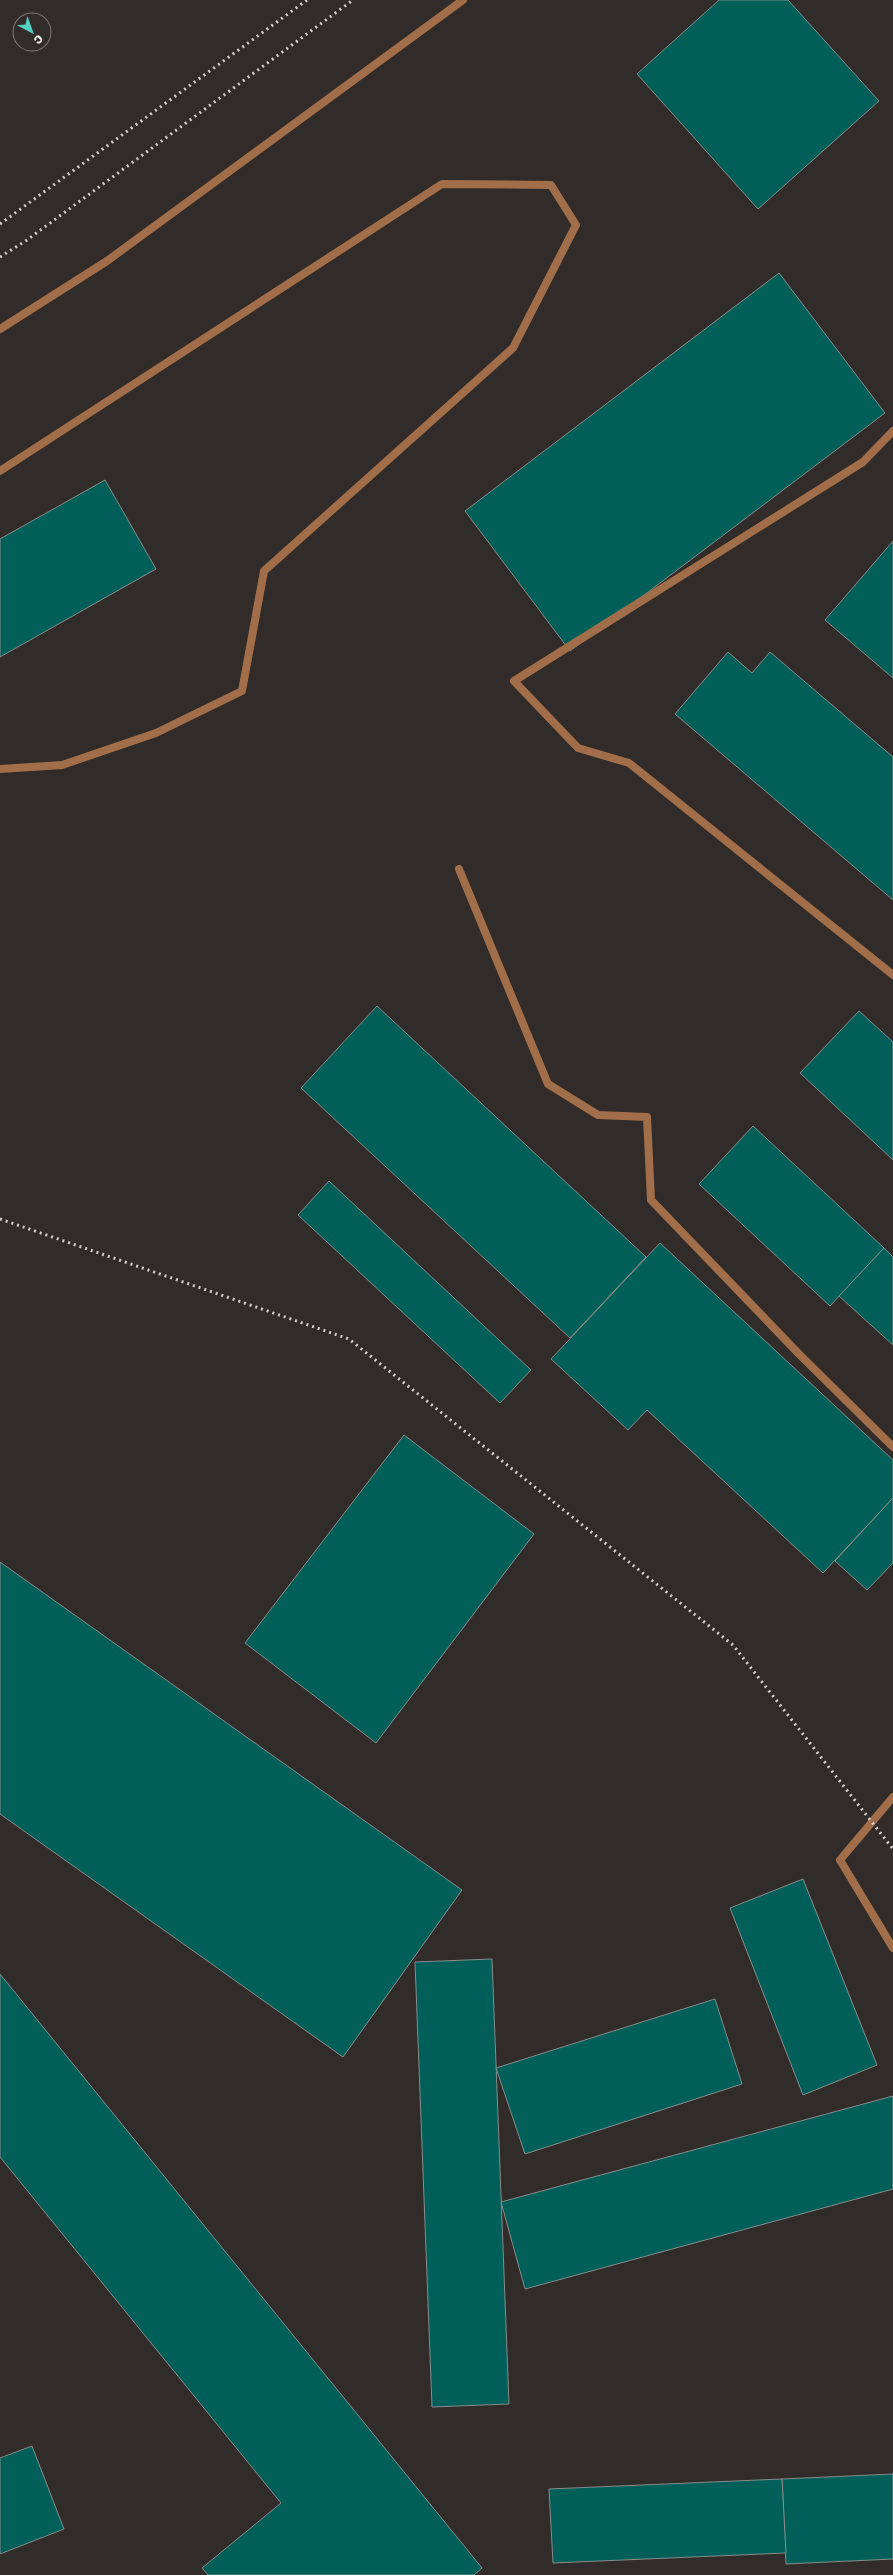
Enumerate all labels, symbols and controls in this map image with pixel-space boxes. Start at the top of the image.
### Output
north arrow [12,12,52,52]
text: С [31,32,45,47]

